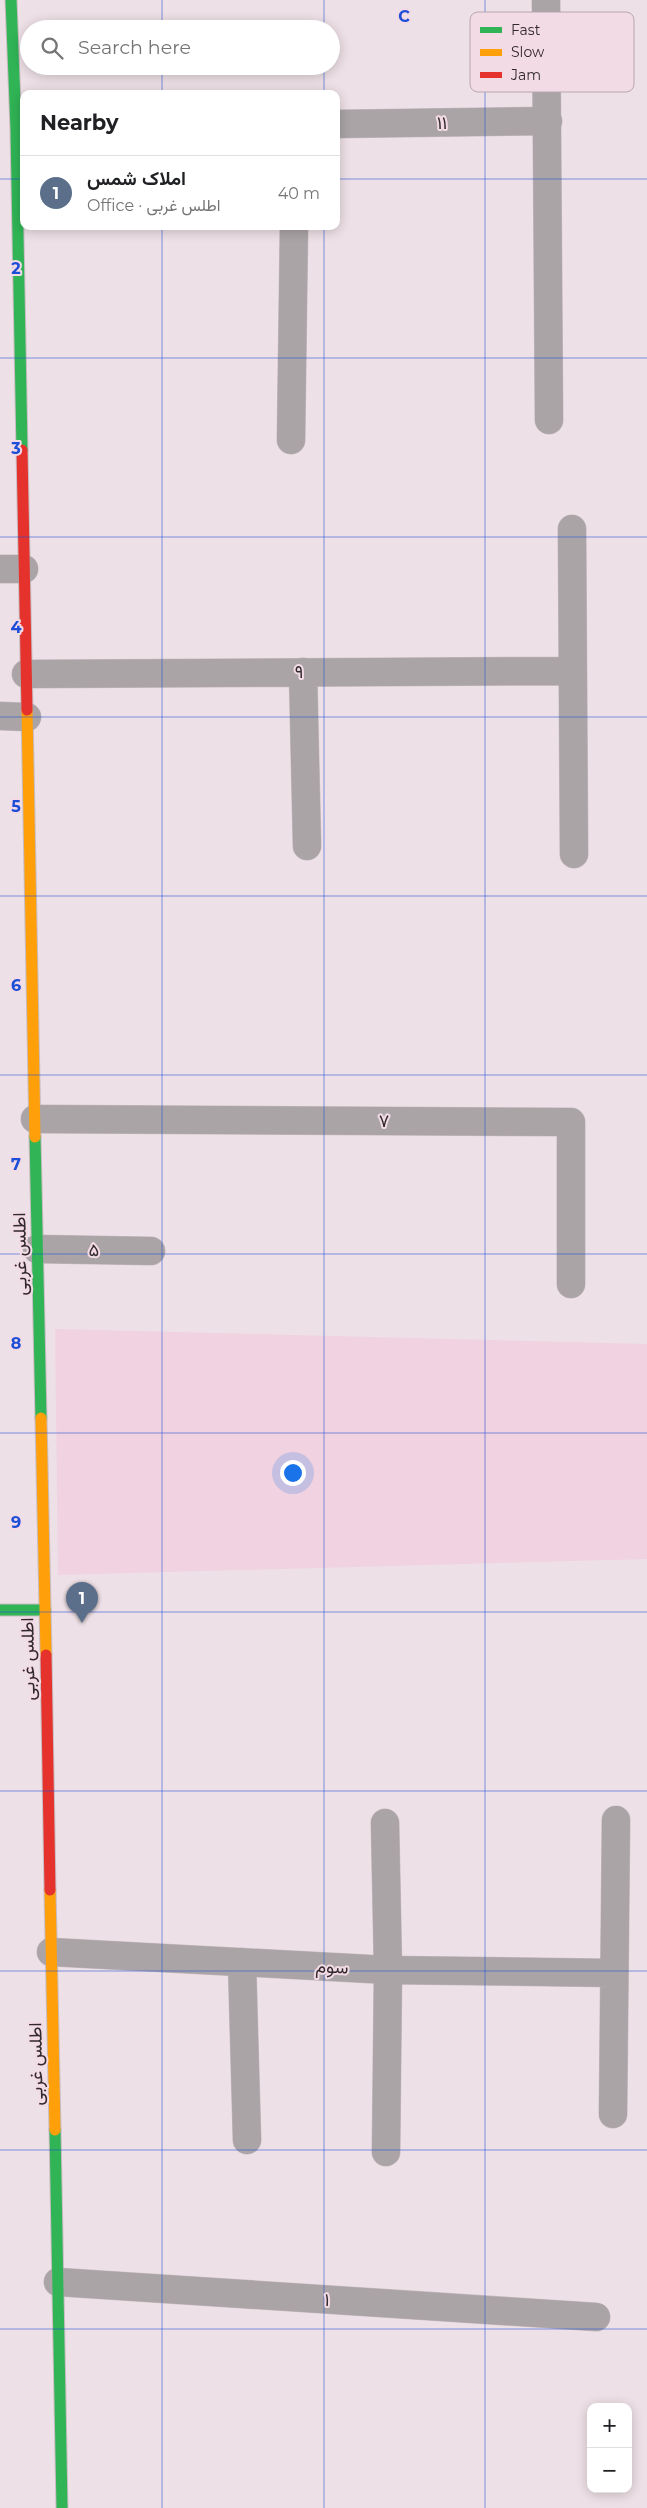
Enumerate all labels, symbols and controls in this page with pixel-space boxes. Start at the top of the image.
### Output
text: C [398,7,410,26]
legend [470,12,634,92]
search box [20,20,340,75]
text: Fast [511,21,541,39]
icon: search [38,34,66,62]
text: Search here [78,36,191,59]
text: Slow [511,43,545,61]
text: Jam [510,66,541,84]
text: Nearby [40,110,119,135]
street label: ۱۱ [437,112,447,134]
text: املاک شمس [87,167,186,190]
text: 1 [53,184,59,203]
text: 40 m [278,184,320,203]
text: Office · اطلس غربی [87,196,220,215]
text: 2 [11,259,21,278]
text: 3 [10,439,21,458]
text: 4 [10,618,22,637]
street label: ۹ [295,661,303,683]
text: 5 [11,797,21,816]
text: 6 [11,976,21,995]
street label: ۷ [379,1110,389,1132]
text: 7 [11,1155,21,1174]
street label: اطلس غربی [8,1212,32,1296]
street label: ۵ [88,1239,100,1261]
text: 8 [11,1334,21,1353]
your location [280,1460,306,1486]
text: 9 [11,1513,21,1532]
pin: 1 [66,1582,98,1623]
street label: اطلس غربی [16,1617,40,1701]
street label: سوم [315,1955,349,1980]
street label: اطلس غربی [24,2022,48,2106]
street label: ۱ [324,2289,330,2311]
map controls [587,2403,632,2493]
button: + [587,2403,632,2448]
button: − [587,2448,632,2493]

